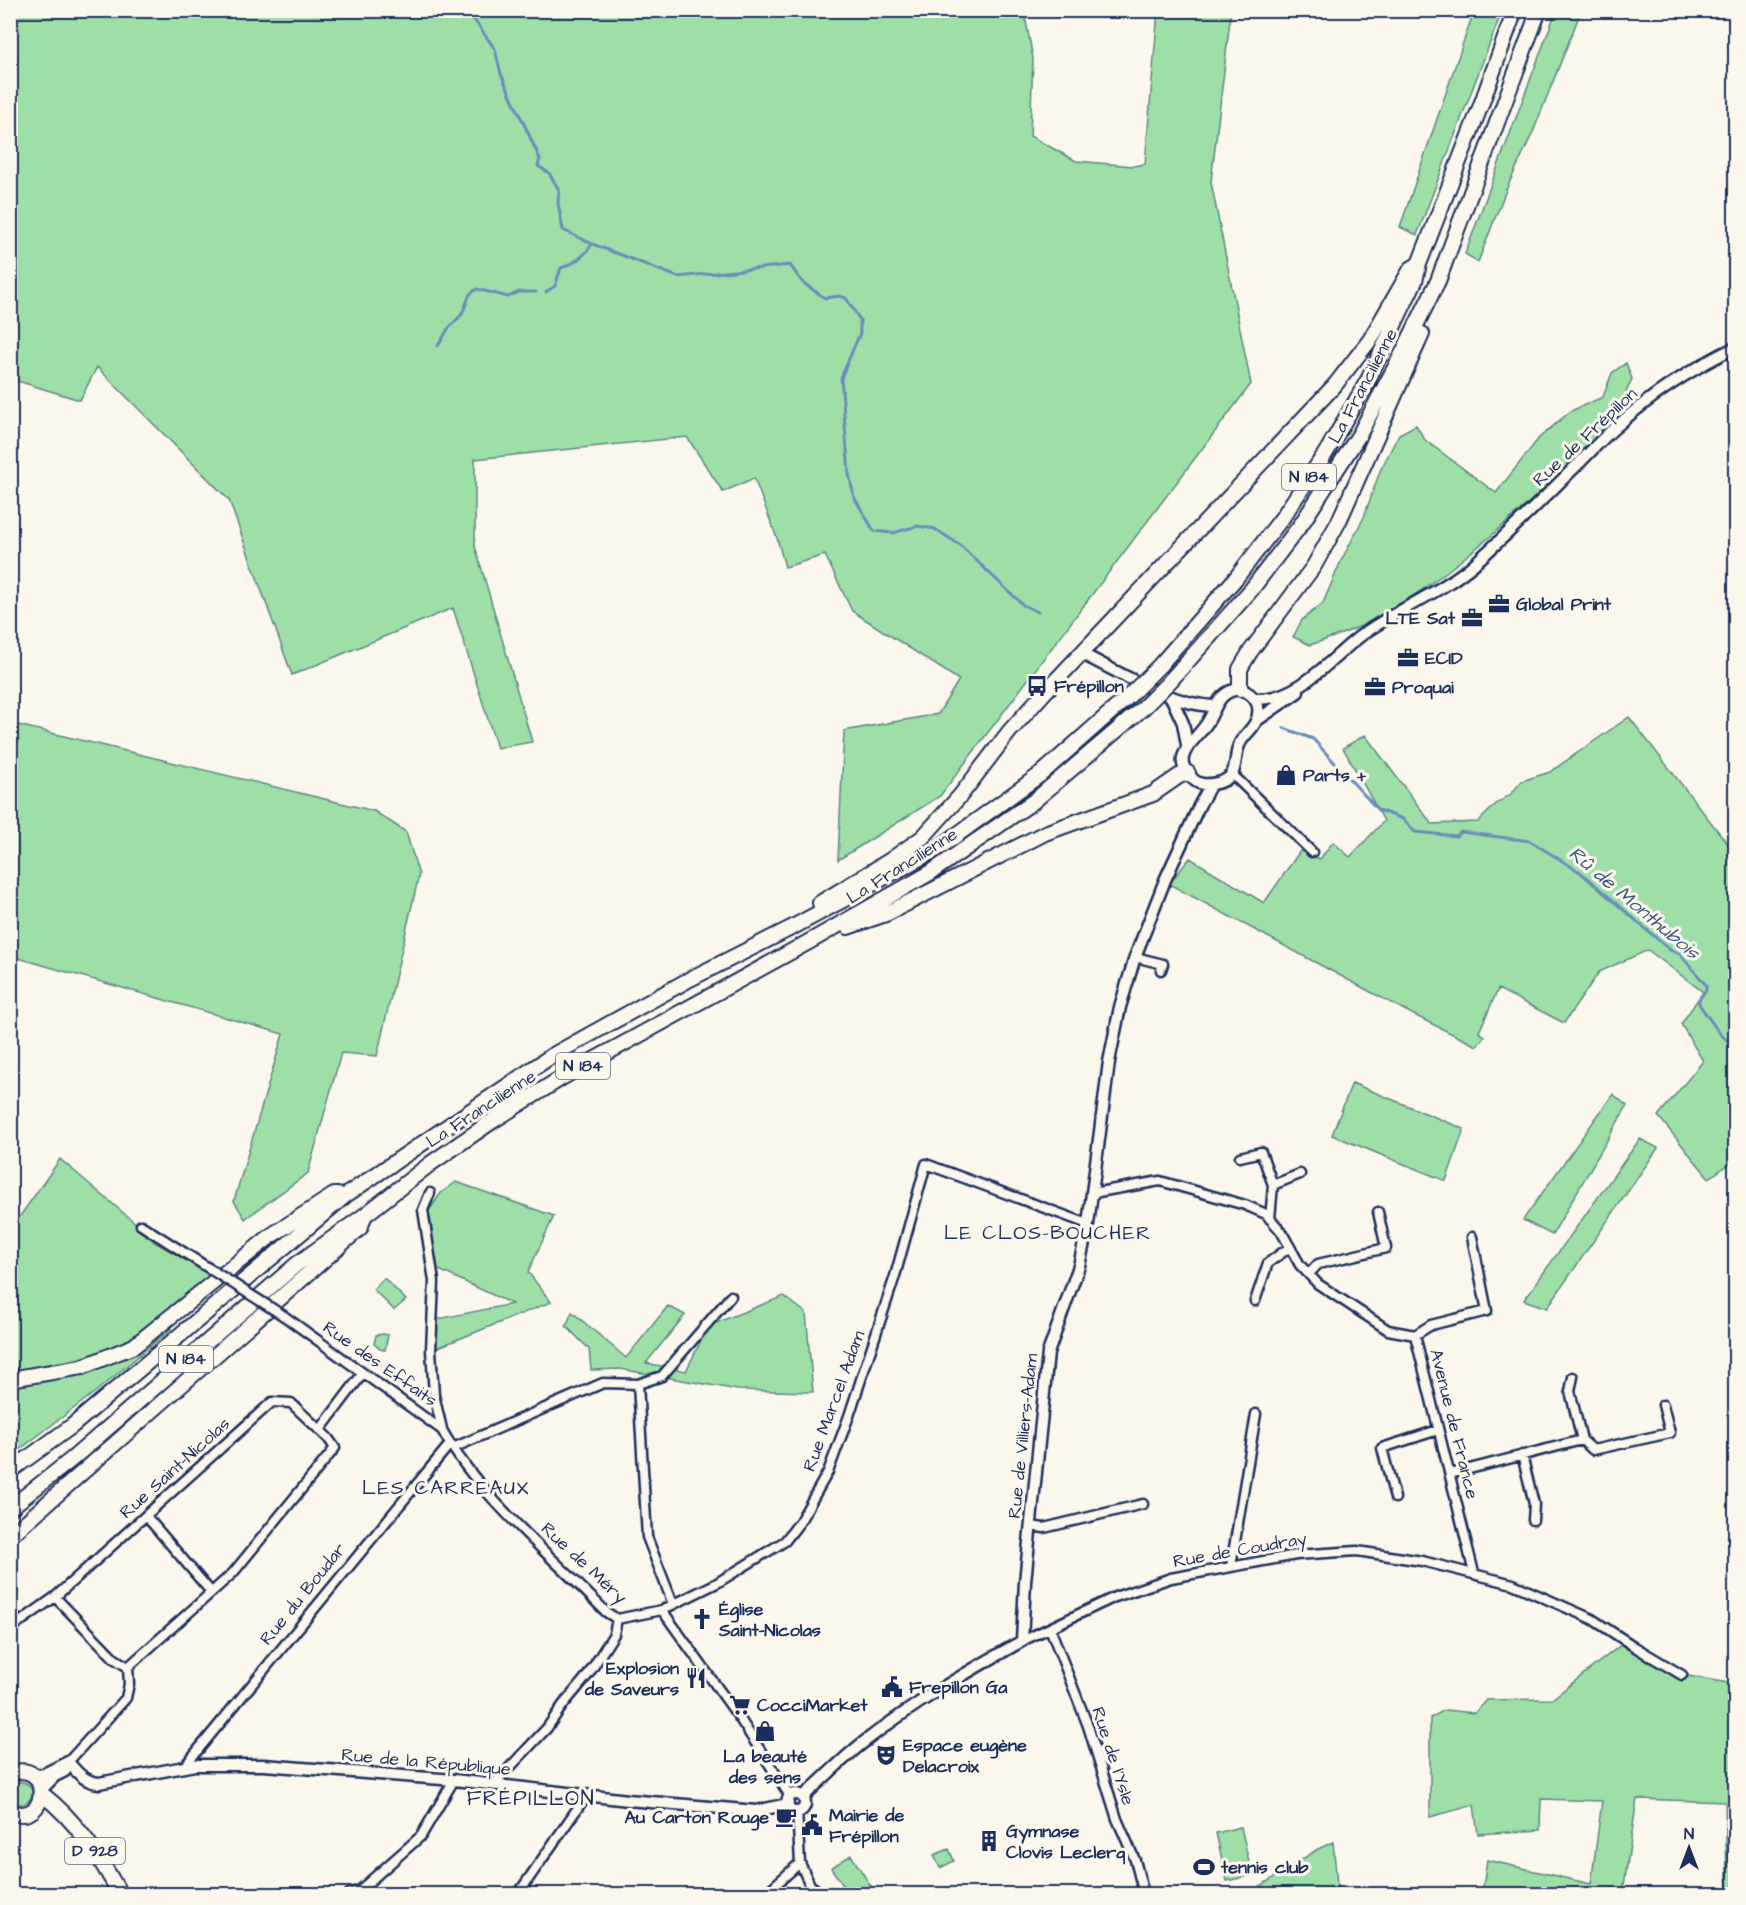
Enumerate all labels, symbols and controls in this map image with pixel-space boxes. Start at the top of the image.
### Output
street label: La Francilienne [1322,324,1404,448]
street label: Rue de Frépillon [1527,382,1643,492]
road number: N 184 [1282,464,1336,490]
office icon: Global Print [1487,592,1511,616]
place label: Global Print [1516,592,1612,617]
place label: LTE Sat [1385,606,1456,631]
office icon: LTE Sat [1460,606,1484,630]
office icon: ECID [1396,646,1420,670]
place label: ECID [1425,646,1463,671]
bus stop icon: Frépillon [1025,674,1049,698]
place label: Frépillon [1054,674,1124,699]
office icon: Proquai [1363,675,1387,699]
place label: Proquai [1392,675,1454,700]
shop icon: Parts + [1274,763,1298,787]
place label: Parts + [1303,763,1367,788]
street label: La Francilienne [842,822,962,910]
water label: Rû de Monthubois [1563,840,1706,967]
road number: N 184 [556,1053,610,1079]
street label: La Francilienne [421,1064,541,1154]
district label: LE CLOS-BOUCHER [944,1219,1152,1247]
street label: Rue des Effaits [318,1315,442,1413]
street label: Rue Marcel Adam [797,1327,871,1475]
road number: N 184 [159,1346,213,1372]
street label: Avenue de France [1423,1346,1485,1502]
street label: Rue de Villiers-Adam [1002,1352,1044,1520]
street label: Rue Saint-Nicolas [114,1412,236,1524]
district label: LES CARREAUX [362,1474,530,1502]
street label: Rue de Méry [535,1517,633,1610]
street label: Rue de Coudray [1171,1526,1309,1575]
street label: Rue du Boudar [254,1538,352,1650]
place label: Église Saint-Nicolas [718,1597,821,1643]
church icon: Église Saint-Nicolas [690,1607,714,1631]
place label: Explosion de Saveurs [584,1656,679,1702]
restaurant icon: Explosion de Saveurs [684,1666,708,1690]
public building icon: Frepillon Ga [880,1675,904,1699]
place label: Frepillon Ga [909,1675,1008,1700]
supermarket icon: CocciMarket [728,1693,752,1717]
place label: CocciMarket [757,1693,868,1718]
street label: Rue de l'Ysle [1085,1704,1141,1809]
shop icon: La beauté des sens [753,1719,777,1743]
place label: Espace eugène Delacroix [903,1733,1027,1779]
street label: Rue de la République [340,1742,512,1782]
theatre icon: Espace eugène Delacroix [874,1743,898,1767]
place label: La beauté des sens [723,1744,807,1790]
district label: FRÉPILLON [467,1784,595,1813]
place label: Mairie de Frépillon [829,1803,905,1849]
place label: Au Carton Rouge [625,1805,769,1831]
cafe icon: Au Carton Rouge [774,1805,798,1829]
public building icon: Mairie de Frépillon [800,1813,824,1837]
north arrow [1659,1818,1719,1878]
place label: Gymnase Clovis Leclerq [1006,1819,1126,1865]
text: N [1684,1823,1694,1845]
building icon: Gymnase Clovis Leclerq [977,1829,1001,1853]
road number: D 928 [65,1838,125,1864]
sports icon: tennis club [1192,1855,1216,1879]
place label: tennis club [1220,1855,1309,1880]

